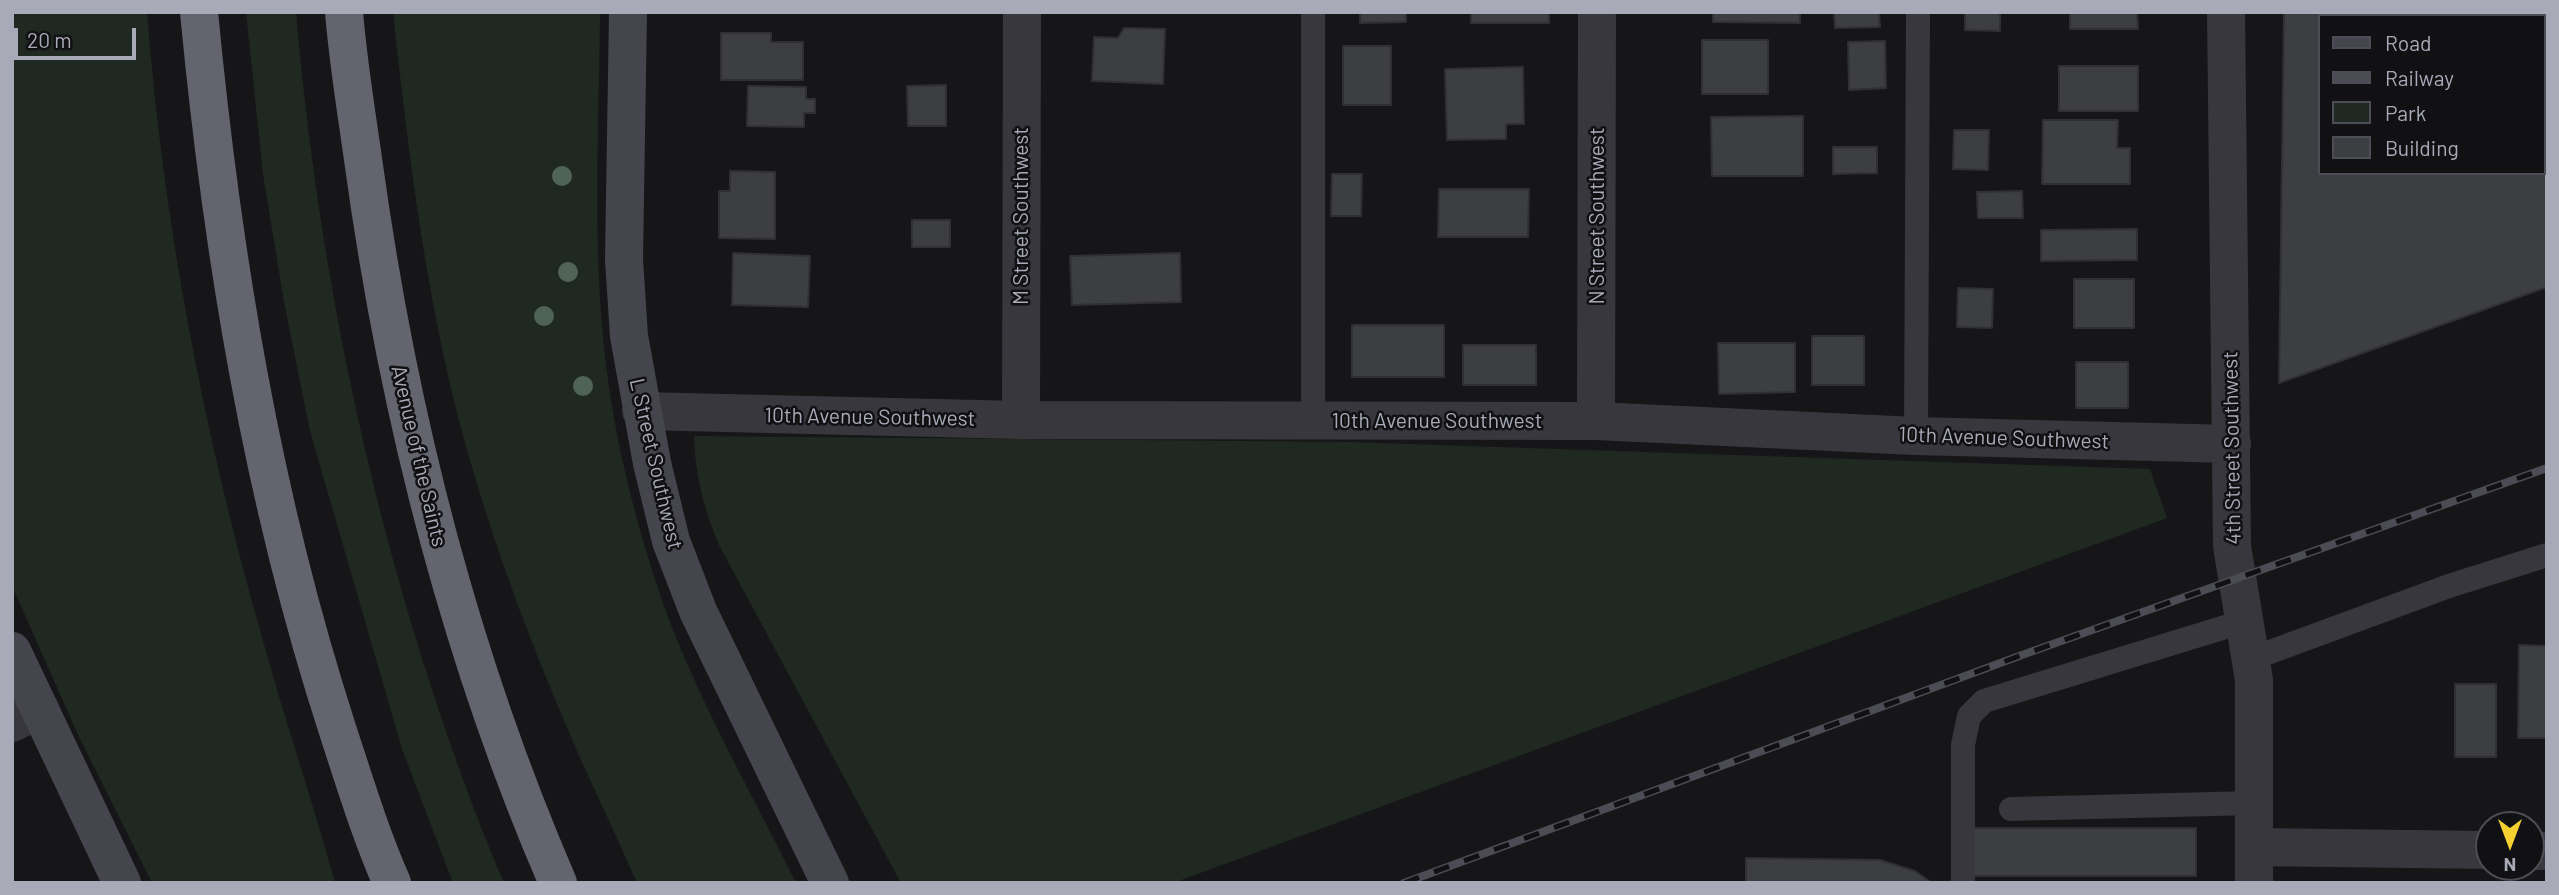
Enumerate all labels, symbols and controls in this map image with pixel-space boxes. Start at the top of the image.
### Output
scale bar [18,14,140,58]
legend [2318,14,2545,175]
text: 20 m [27,27,72,52]
text: Road [2385,30,2431,55]
text: Railway [2385,65,2454,90]
text: Park [2385,100,2426,125]
street label: M Street Southwest [1008,127,1034,305]
street label: N Street Southwest [1584,127,1610,305]
text: Building [2385,135,2459,160]
street label: 4th Street Southwest [2218,351,2246,545]
street label: Avenue of the Saints [386,363,452,549]
street label: L Street Southwest [624,376,688,552]
street label: 10th Avenue Southwest [765,403,975,431]
street label: 10th Avenue Southwest [1332,408,1542,434]
street label: 10th Avenue Southwest [1898,422,2110,454]
north arrow [2475,811,2545,881]
text: N [2504,854,2516,877]

